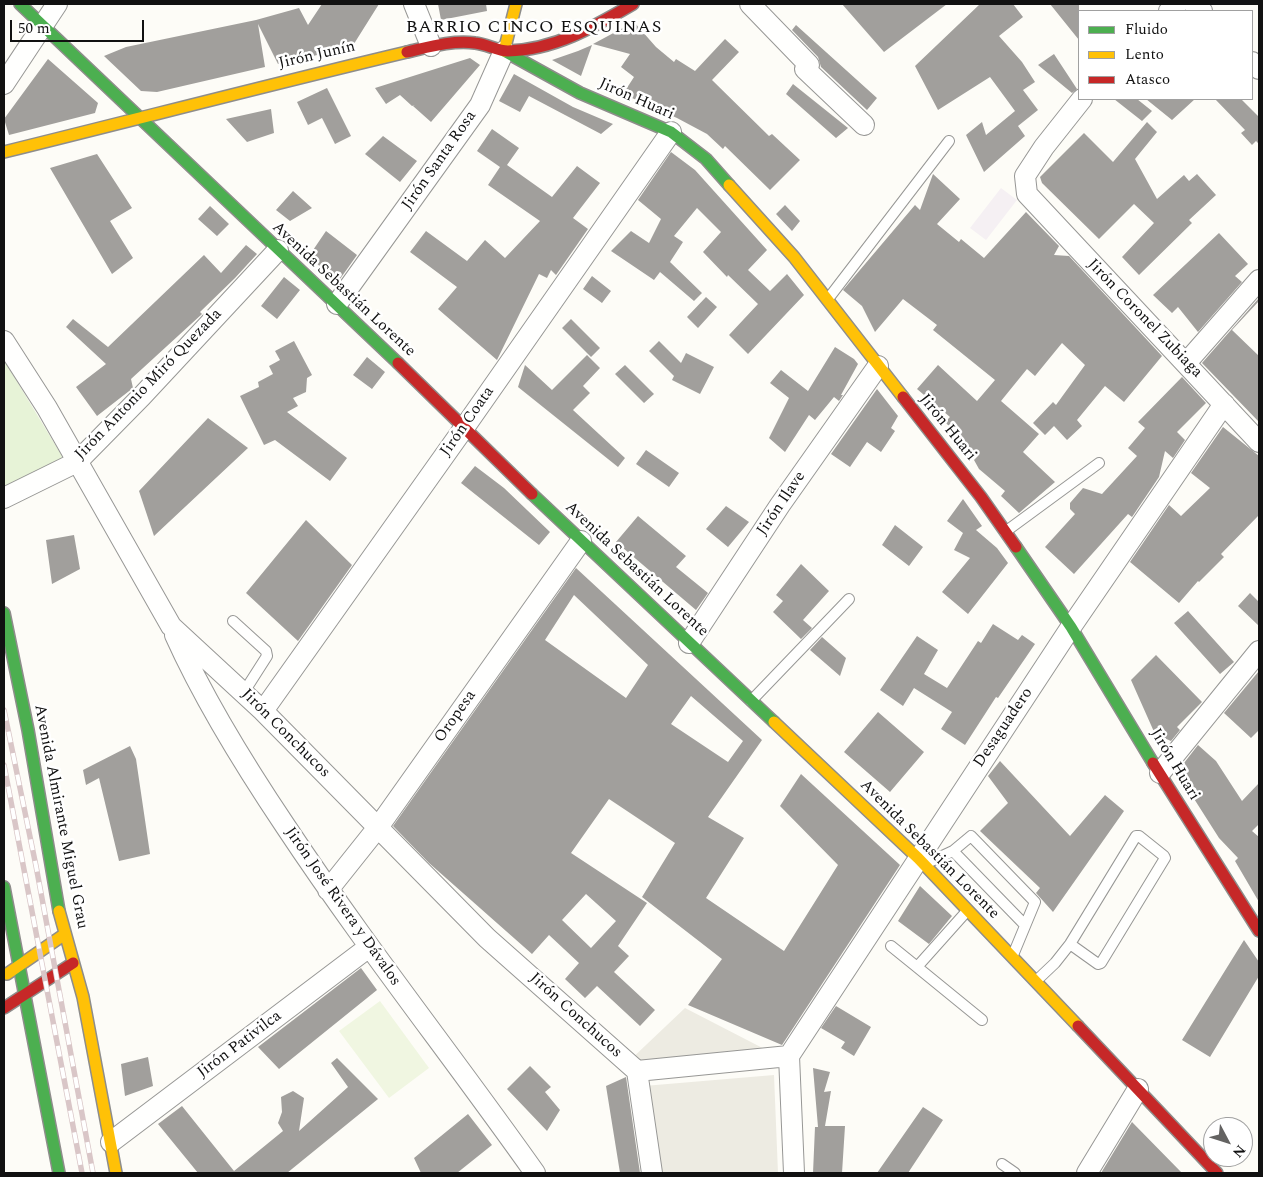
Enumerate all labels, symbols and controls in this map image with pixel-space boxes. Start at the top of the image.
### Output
scale bar [12,10,146,42]
legend [1078,10,1253,100]
text: 50 m [18,17,50,40]
district label: BARRIO CINCO ESQUINAS [403,17,665,39]
text: Fluido [1125,18,1168,41]
street label: Jirón Junín [277,38,357,74]
text: Lento [1125,43,1164,66]
text: Atasco [1125,68,1170,91]
street label: Jirón Huari [595,75,677,125]
street label: Jirón Santa Rosa [399,108,481,214]
street label: Avenida Sebastián Lorente [267,218,419,362]
street label: Jirón Coronel Zubiaga [1082,256,1206,382]
street label: Jirón Antonio Miró Quezada [72,305,226,465]
street label: Jirón Coata [437,383,499,461]
street label: Jirón Huari [914,391,980,465]
street label: Jirón Ilave [753,468,811,540]
street label: Avenida Sebastián Lorente [560,498,712,642]
street label: Desaguadero [970,684,1038,772]
street label: Jirón Conchucos [236,685,334,783]
street label: Oropesa [431,687,481,747]
street label: Avenida Almirante Miguel Grau [29,703,91,931]
street label: Jirón Huari [1145,726,1203,804]
street label: Avenida Sebastián Lorente [855,776,1003,924]
street label: Jirón José Rivera y Dávalos [280,824,404,990]
street label: Jirón Conchucos [525,969,625,1063]
street label: Jirón Pativilca [194,1007,286,1083]
north arrow [1203,1117,1253,1167]
text: N [1227,1140,1251,1162]

